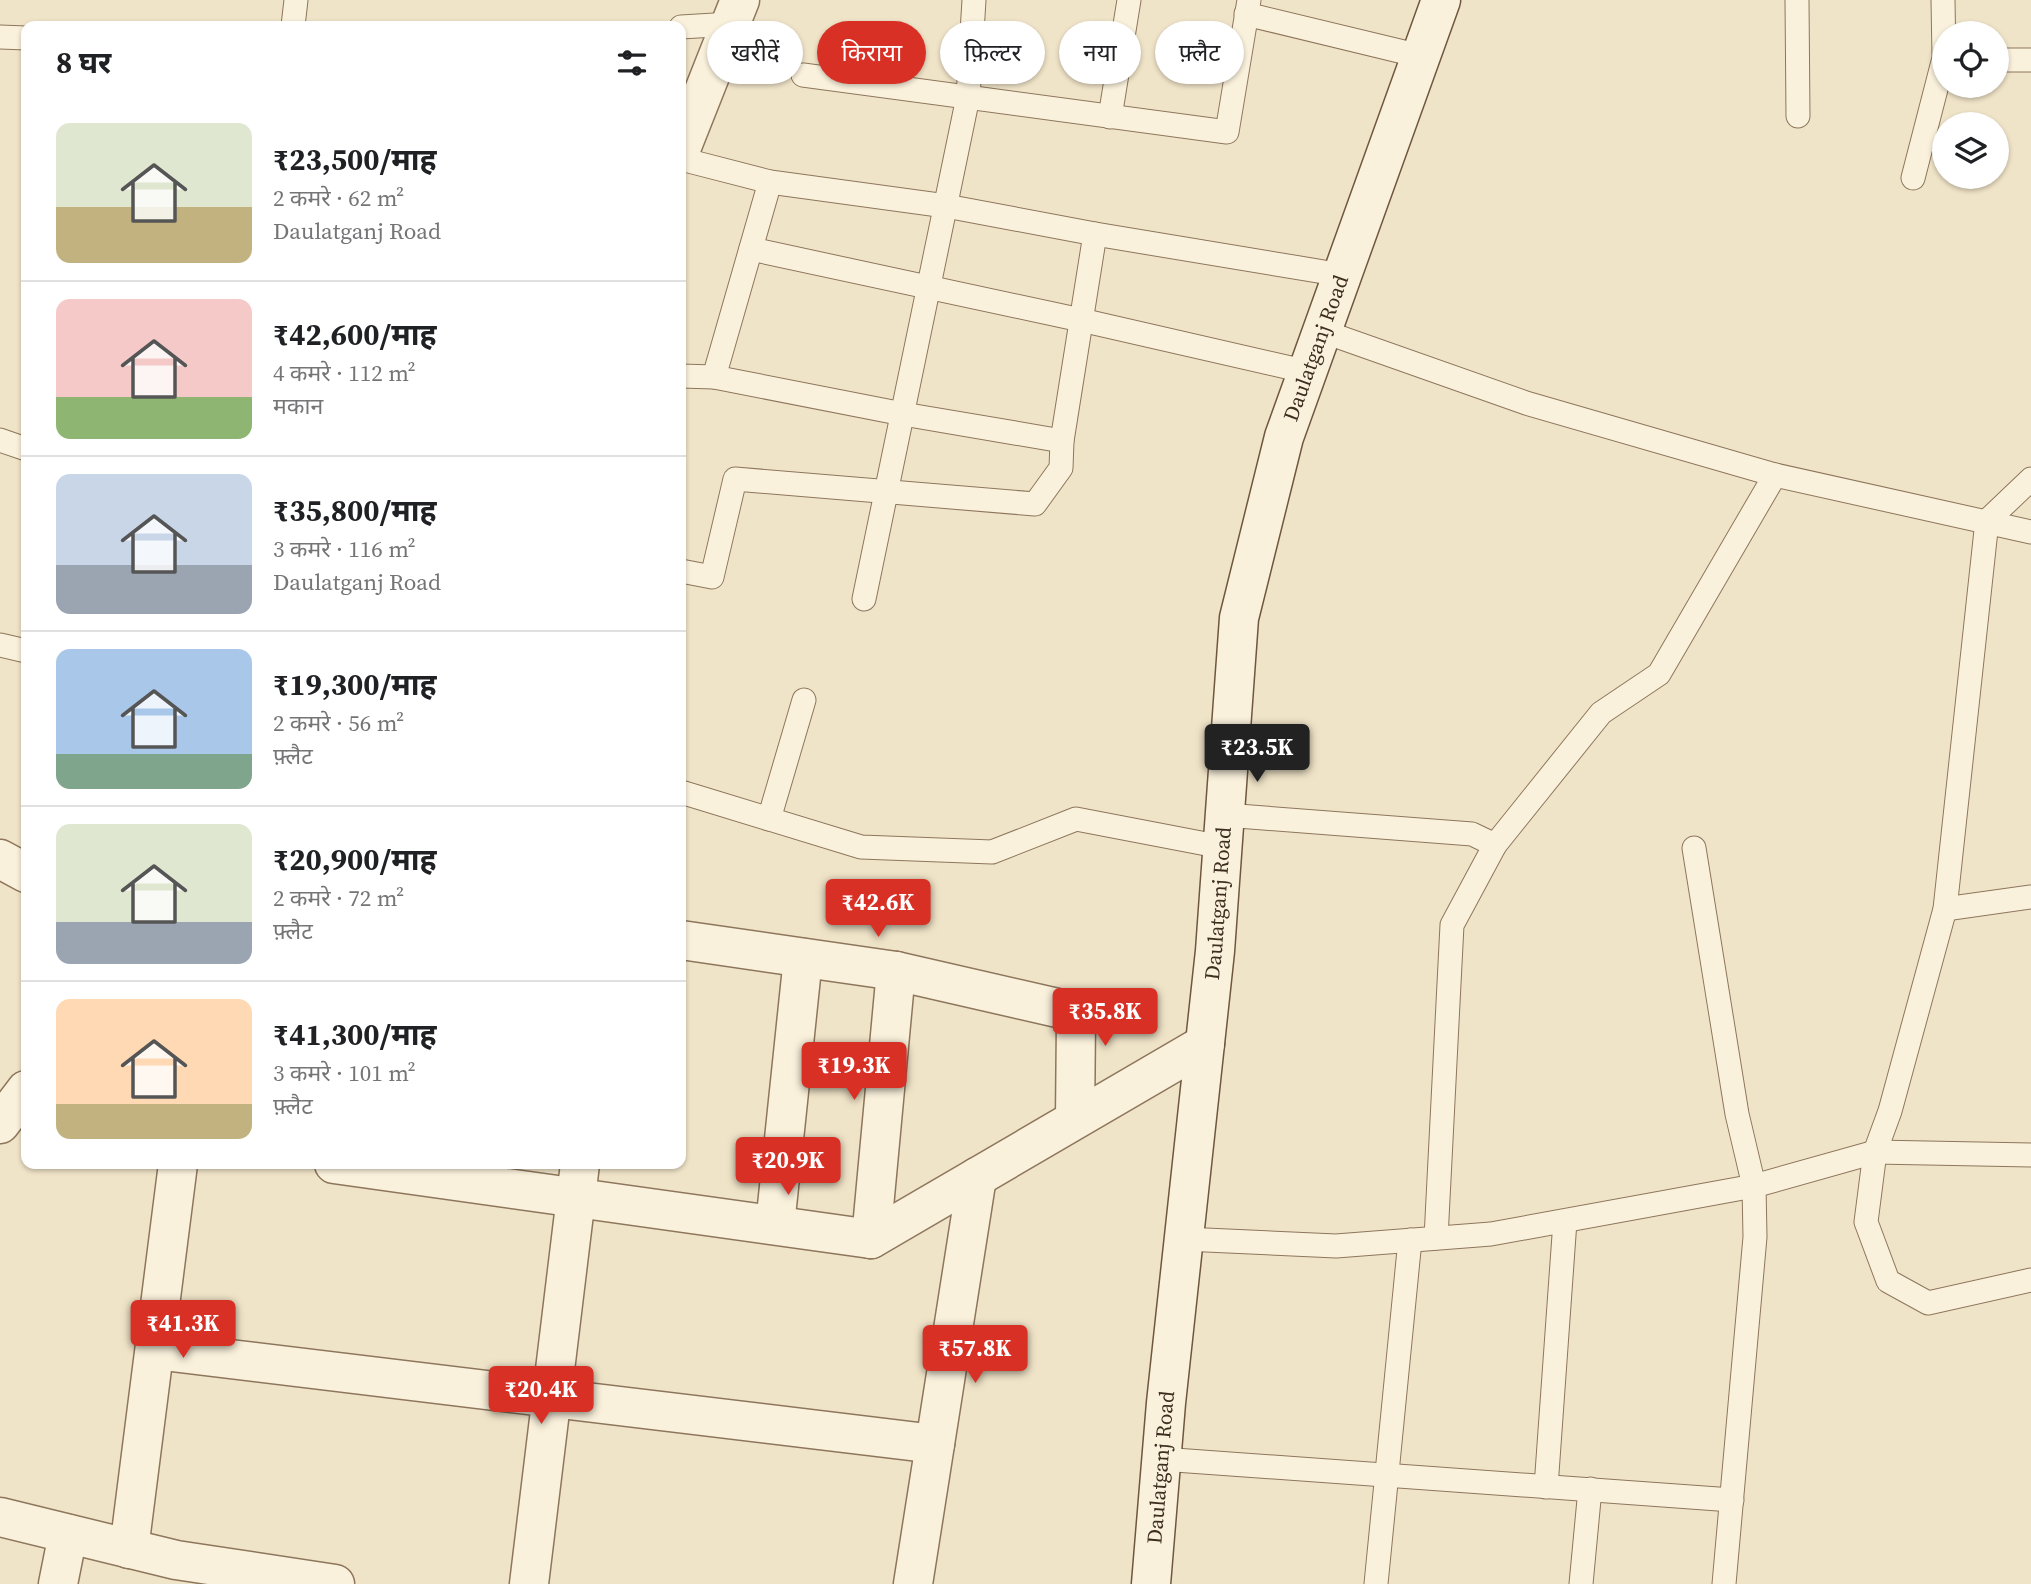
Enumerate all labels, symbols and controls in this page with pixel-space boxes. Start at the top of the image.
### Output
chip: खरीदें [707,21,803,84]
chip: किराया [817,21,926,84]
chip: फ़िल्टर [940,21,1045,84]
chip: नया [1059,21,1141,84]
chip: फ़्लैट [1155,21,1244,84]
map controls [1932,21,2009,189]
button: locate [1932,21,2009,98]
text: 8 घर [56,42,111,83]
icon: filters [613,44,651,82]
button: layers [1932,112,2009,189]
text: ₹23,500/माह [273,139,437,180]
icon: home [112,151,196,235]
text: 2 कमरे · 62 m² [273,182,404,214]
text: Daulatganj Road [273,215,441,247]
street label: Daulatganj Road [1276,271,1355,425]
text: ₹42,600/माह [273,314,437,355]
icon: home [112,327,196,411]
text: 4 कमरे · 112 m² [273,357,416,389]
text: मकान [273,390,323,422]
text: ₹35,800/माह [273,490,437,531]
icon: home [112,502,196,586]
text: 3 कमरे · 116 m² [273,533,416,565]
text: Daulatganj Road [273,566,441,598]
text: ₹19,300/माह [273,664,437,705]
icon: home [112,677,196,761]
text: 2 कमरे · 56 m² [273,707,404,739]
pin: ₹23.5K [1200,724,1314,784]
text: ₹23.5K [1221,731,1293,763]
text: फ़्लैट [273,740,313,772]
street label: Daulatganj Road [1197,826,1238,981]
text: ₹20,900/माह [273,839,437,880]
icon: home [112,852,196,936]
pin: ₹42.6K [821,880,935,939]
text: 2 कमरे · 72 m² [273,882,404,914]
text: ₹42.6K [842,886,914,918]
text: फ़्लैट [273,915,313,947]
pin: ₹35.8K [1048,988,1162,1048]
text: ₹35.8K [1069,995,1141,1027]
text: ₹41,300/माह [273,1014,437,1055]
icon: home [112,1027,196,1111]
pin: ₹19.3K [797,1042,911,1102]
text: ₹19.3K [818,1049,890,1081]
text: 3 कमरे · 101 m² [273,1057,416,1089]
text: फ़्लैट [273,1090,313,1122]
pin: ₹20.9K [731,1138,845,1197]
text: ₹20.9K [752,1144,824,1176]
pin: ₹41.3K [126,1300,240,1360]
text: ₹41.3K [147,1307,219,1339]
pin: ₹57.8K [918,1326,1032,1385]
text: ₹57.8K [939,1332,1011,1364]
pin: ₹20.4K [484,1366,598,1426]
text: ₹20.4K [505,1373,577,1405]
street label: Daulatganj Road [1139,1389,1181,1545]

